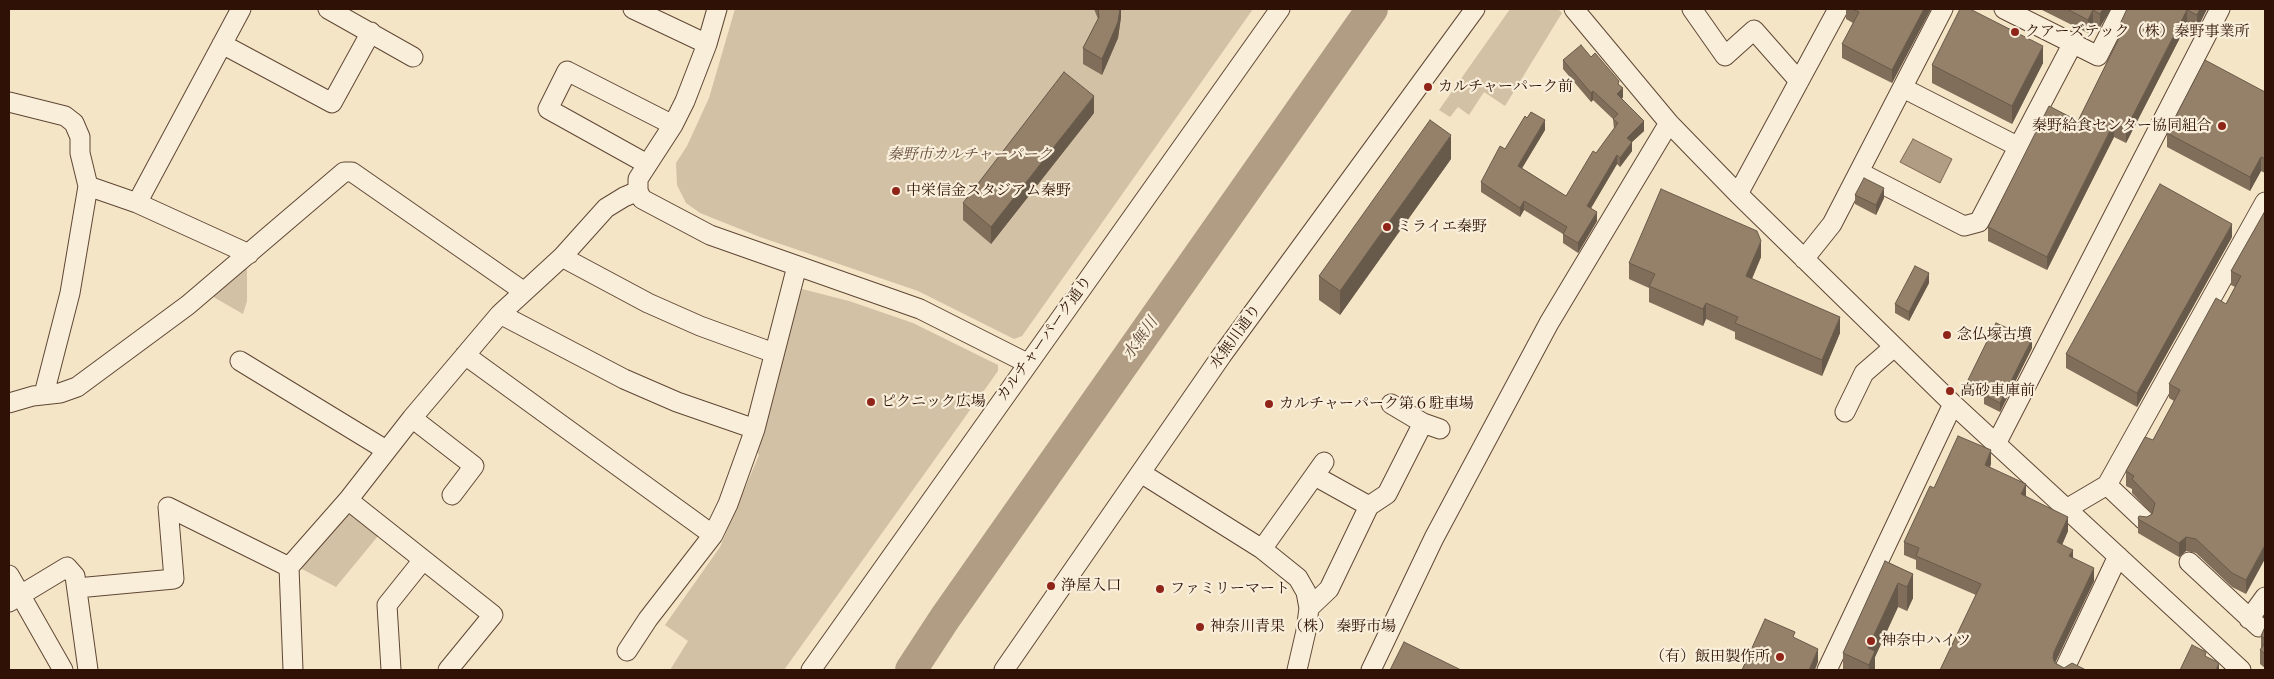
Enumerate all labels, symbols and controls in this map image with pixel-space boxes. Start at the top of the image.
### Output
place label: クアーズテック（株）秦野事業所 [2025,23,2250,41]
marker: クアーズテック（株）秦野事業所 [2009,26,2021,38]
place label: カルチャーパーク前 [1438,78,1573,96]
marker: カルチャーパーク前 [1422,81,1434,93]
place label: 秦野給食センター協同組合 [2032,117,2212,135]
marker: 秦野給食センター協同組合 [2216,120,2228,132]
park label: 秦野市カルチャーパーク [888,146,1052,164]
place label: 中栄信金スタジアム秦野 [906,182,1071,200]
marker: 中栄信金スタジアム秦野 [890,185,902,197]
place label: ミライエ秦野 [1397,218,1487,236]
marker: ミライエ秦野 [1381,221,1393,233]
street label: カルチャーパーク通り [994,273,1096,405]
street label: 水無川通り [1207,301,1265,373]
water label: 水無川 [1119,314,1163,364]
place label: 念仏塚古墳 [1957,326,2032,344]
marker: 念仏塚古墳 [1941,329,1953,341]
place label: 高砂車庫前 [1960,382,2035,400]
marker: 高砂車庫前 [1944,385,1956,397]
place label: ピクニック広場 [881,393,986,411]
place label: カルチャーパーク第６駐車場 [1279,395,1474,413]
marker: ピクニック広場 [865,396,877,408]
marker: カルチャーパーク第６駐車場 [1263,398,1275,410]
place label: 浄屋入口 [1061,577,1121,595]
marker: 浄屋入口 [1045,580,1057,592]
place label: ファミリーマート [1170,580,1290,598]
marker: ファミリーマート [1154,583,1166,595]
place label: 神奈川青果 （株） 秦野市場 [1210,618,1396,636]
marker: 神奈川青果 （株） 秦野市場 [1194,621,1206,633]
place label: 神奈中ハイツ [1881,632,1971,650]
marker: 神奈中ハイツ [1865,635,1877,647]
place label: （有）飯田製作所 [1650,648,1770,666]
marker: （有）飯田製作所 [1774,651,1786,663]

